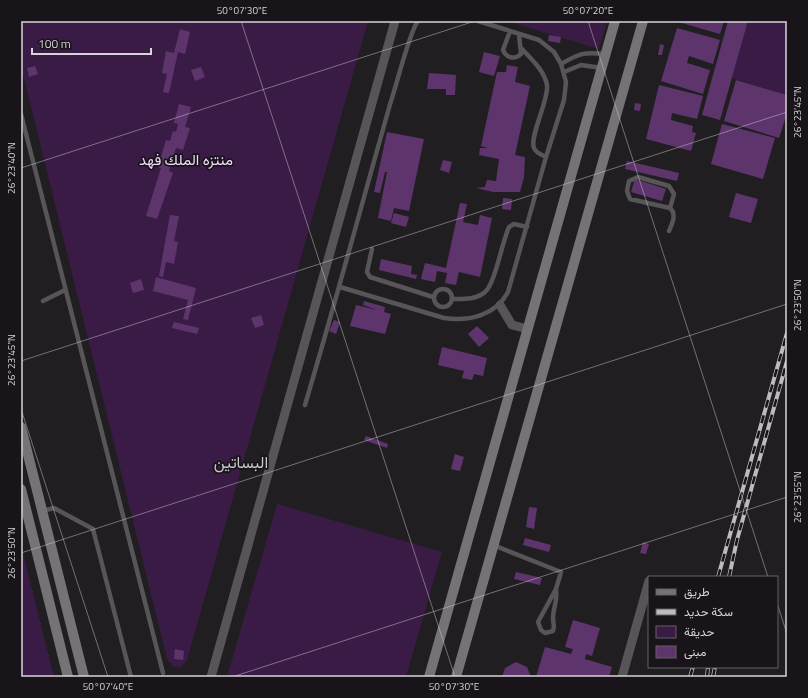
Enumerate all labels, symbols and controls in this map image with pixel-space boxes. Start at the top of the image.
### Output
text: 50°07'30"E [217,3,268,18]
text: 50°07'20"E [563,3,614,18]
scale bar [32,30,151,56]
text: 100 m [38,34,71,53]
text: 26°23'45"N [790,86,805,138]
text: 26°23'40"N [4,142,19,194]
park label: منتزه الملك فهد [139,148,233,171]
text: 26°23'50"N [790,279,805,331]
text: 26°23'45"N [4,334,19,386]
district label: البساتين [214,450,268,474]
text: 26°23'55"N [790,471,805,523]
text: 26°23'50"N [4,527,19,579]
legend [648,576,778,668]
text: طريق [684,582,710,601]
text: سكة حديد [684,602,733,621]
text: حديقة [684,622,714,641]
text: مبنى [684,642,706,661]
text: 50°07'40"E [83,679,134,694]
text: 50°07'30"E [429,679,480,694]

